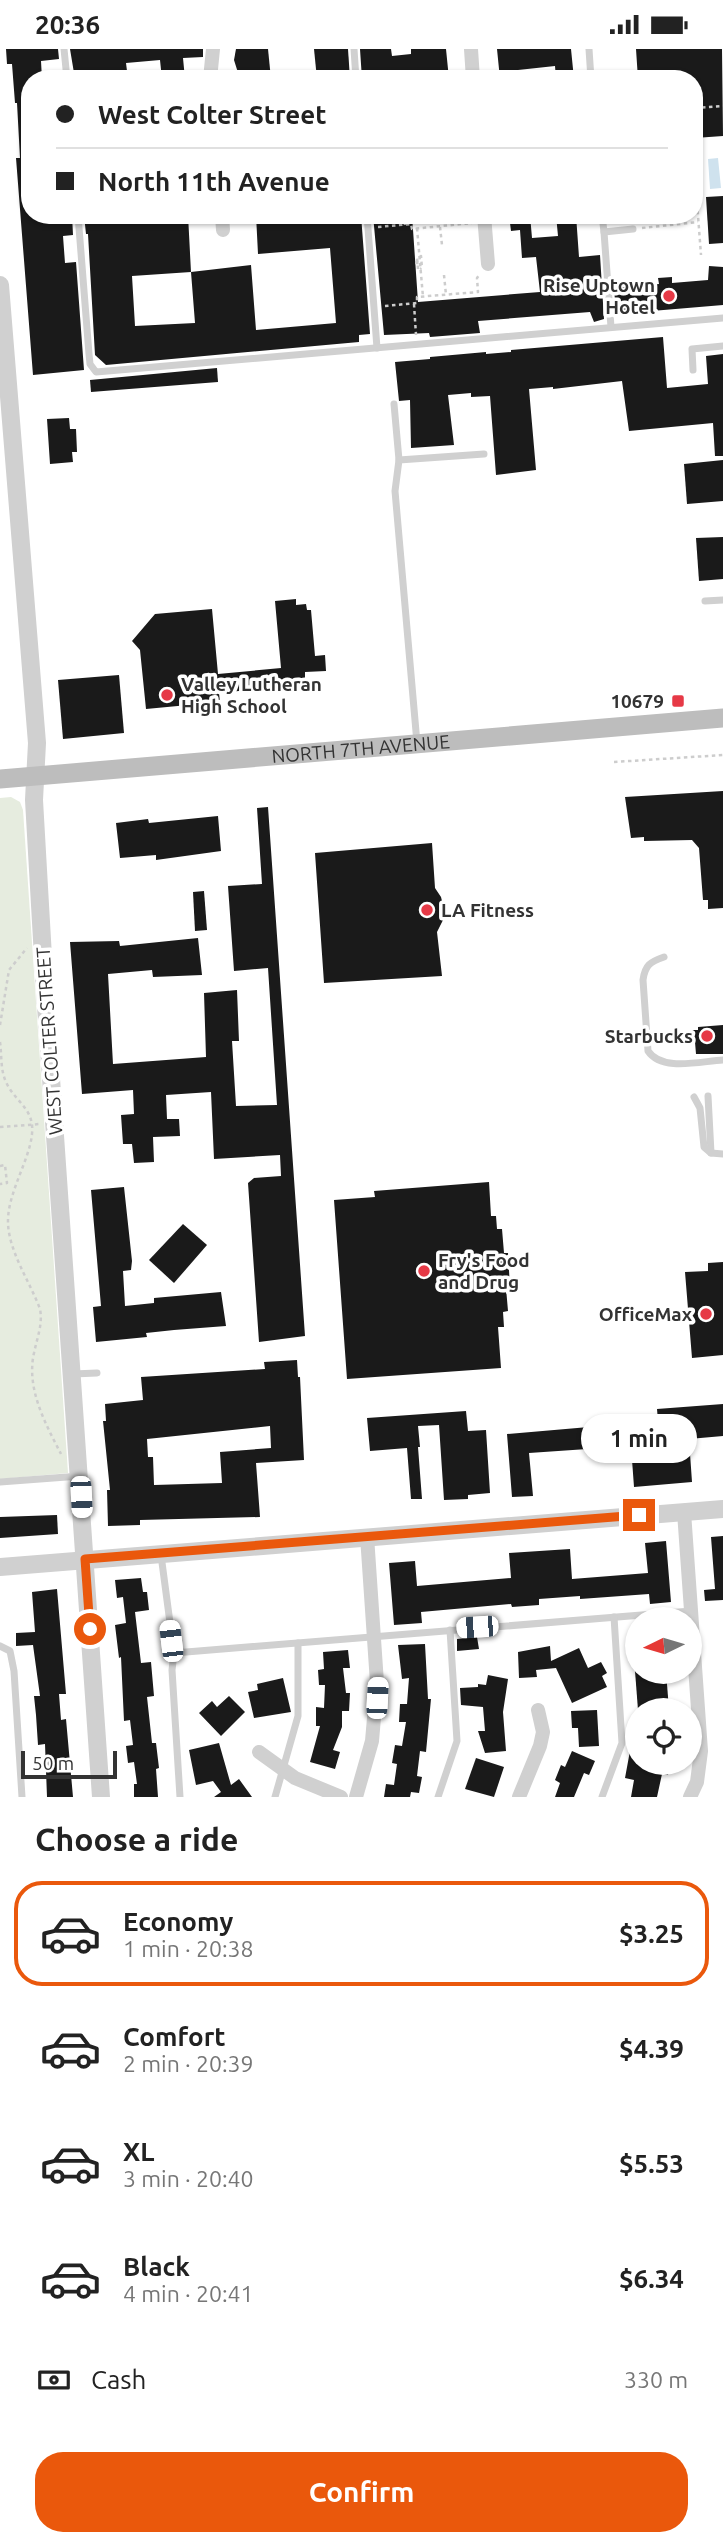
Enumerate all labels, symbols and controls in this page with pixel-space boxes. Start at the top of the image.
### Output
text: 20:36 [35,10,100,39]
text: West Colter Street [98,100,327,129]
text: North 11th Avenue [98,167,330,196]
place label: Rise Uptown Hotel [543,274,655,318]
marker: Rise Uptown Hotel [661,288,677,304]
place label: Valley Lutheran High School [181,673,322,717]
marker: Valley Lutheran High School [159,687,175,703]
place label: 10679 [610,690,664,712]
marker: 10679 [670,693,686,709]
street label: NORTH 7TH AVENUE [271,730,451,767]
place label: LA Fitness [441,899,534,921]
marker: LA Fitness [419,902,435,918]
street label: WEST COLTER STREET [31,946,67,1136]
place label: Starbucks [605,1025,693,1047]
marker: Starbucks [699,1028,715,1044]
place label: Fry's Food and Drug [438,1249,530,1293]
marker: Fry's Food and Drug [416,1263,432,1279]
place label: OfficeMax [599,1303,693,1325]
marker: OfficeMax [698,1306,714,1322]
callout: 1 min [581,1413,697,1463]
text: 1 min [610,1426,668,1451]
car [70,1475,93,1519]
route end [623,1499,655,1531]
north arrow [625,1607,702,1683]
map controls [625,1607,702,1775]
route start [74,1613,106,1645]
car [456,1615,499,1639]
car [159,1619,184,1663]
car [366,1676,389,1720]
button: locate [625,1698,702,1775]
scale bar [21,1748,117,1780]
text: 50 m [32,1752,74,1774]
text: Choose a ride [35,1821,238,1857]
icon: car [39,1902,102,1965]
text: Economy [123,1907,233,1936]
text: $3.25 [619,1919,684,1948]
text: 1 min · 20:38 [123,1936,254,1961]
icon: car [39,2017,102,2080]
text: Comfort [123,2022,226,2051]
text: $4.39 [619,2034,684,2063]
text: 2 min · 20:39 [123,2051,254,2076]
icon: car [39,2132,102,2195]
text: XL [123,2137,154,2166]
text: $5.53 [619,2149,684,2178]
text: 3 min · 20:40 [123,2166,254,2191]
icon: car [39,2247,102,2310]
text: Black [123,2252,190,2281]
text: $6.34 [619,2264,684,2293]
text: 4 min · 20:41 [123,2281,254,2306]
icon: cash [35,2361,73,2399]
text: Cash [91,2365,146,2394]
text: 330 m [624,2367,688,2392]
button: Confirm [35,2452,688,2532]

